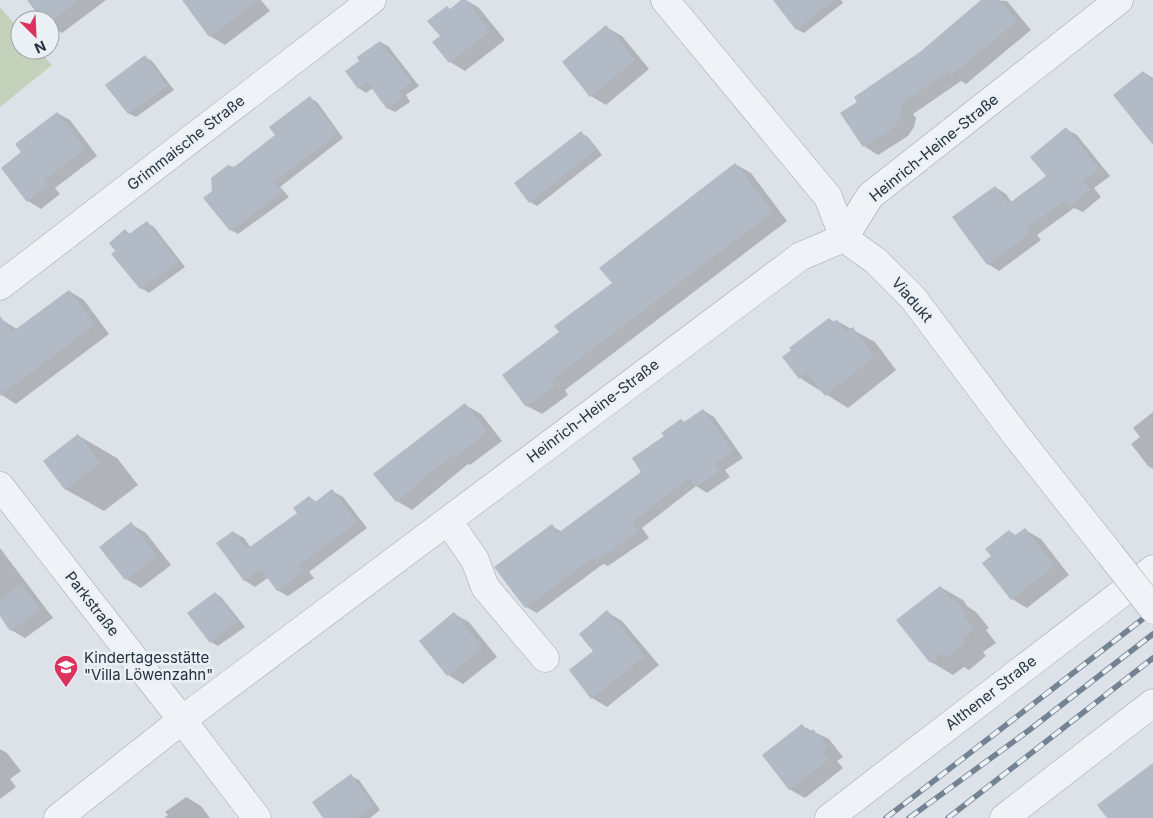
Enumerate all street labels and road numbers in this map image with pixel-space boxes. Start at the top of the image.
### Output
street label: Heinrich-Heine-Straße [865,90,1002,206]
street label: Grimmaische Straße [123,91,248,194]
street label: Viadukt [888,273,937,326]
street label: Heinrich-Heine-Straße [523,355,663,467]
street label: Parkstraße [61,568,124,640]
street label: Althener Straße [941,651,1040,734]

